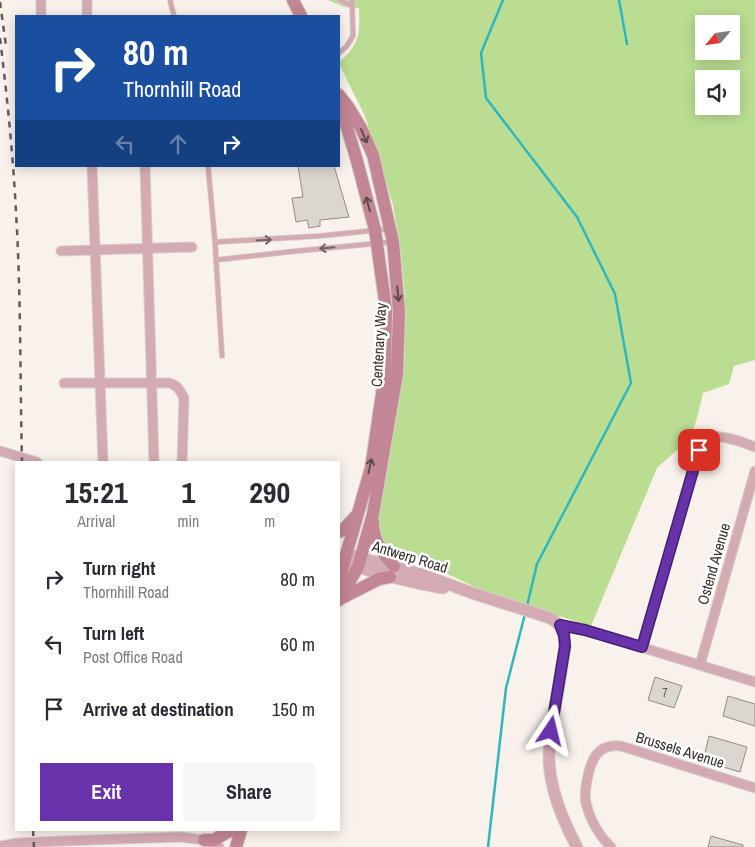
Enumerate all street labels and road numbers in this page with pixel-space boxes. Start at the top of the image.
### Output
street label: Centenary Way [366,301,391,388]
street label: Ostend Avenue [692,520,735,607]
street label: Antwerp Road [369,535,450,578]
street label: Brussels Avenue [633,726,727,773]

